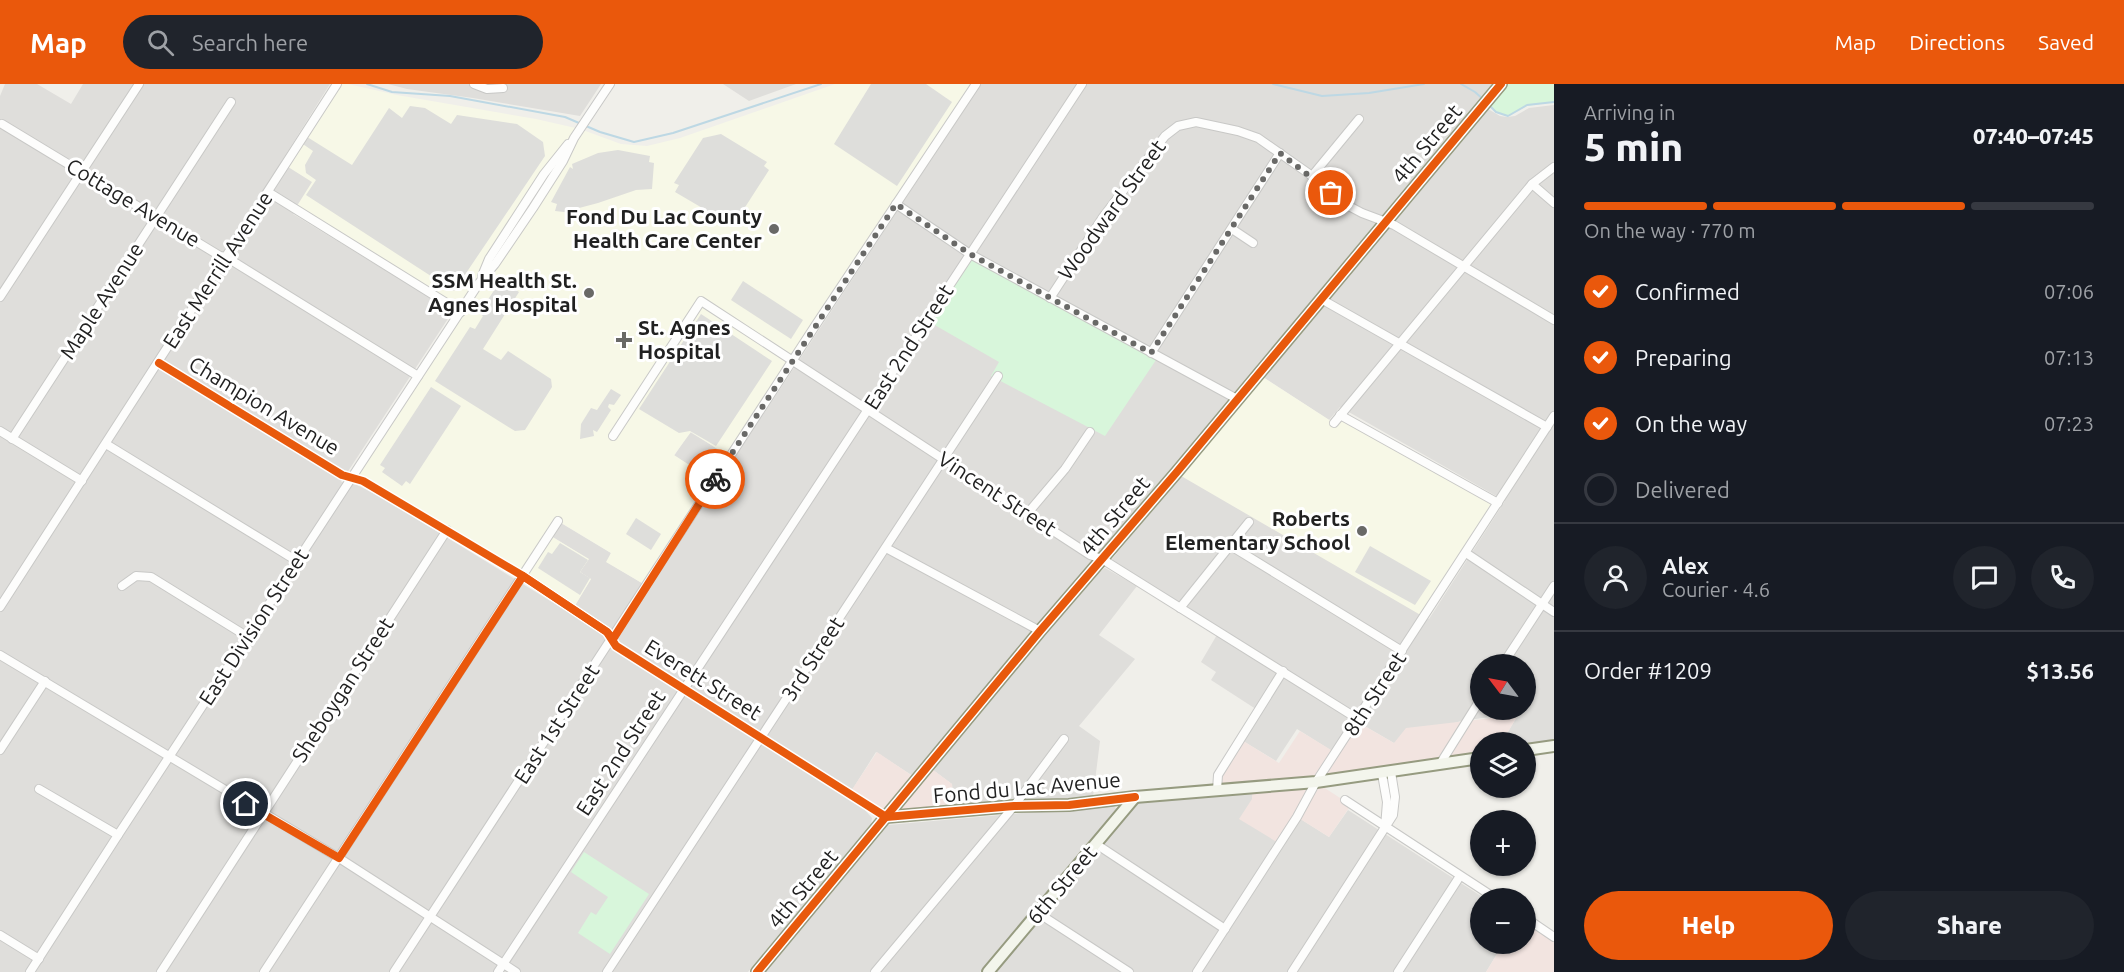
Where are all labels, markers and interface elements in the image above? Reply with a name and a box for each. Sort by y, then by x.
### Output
search box [123,15,543,69]
icon: search [144,26,177,59]
text: Map [30,27,87,58]
text: Search here [192,30,308,55]
text: Map [1835,30,1876,54]
text: Directions [1909,30,2005,54]
text: Saved [2038,30,2094,54]
street label: 4th Street [1386,99,1466,188]
text: Arriving in [1584,101,1675,124]
text: 07:40–07:45 [1973,123,2094,148]
text: 5 min [1584,125,1683,168]
street label: Woodward Street [1052,135,1170,284]
street label: Cottage Avenue [62,153,205,251]
pin [1305,167,1356,218]
icon: bag [1314,176,1347,209]
street label: East Merrill Avenue [157,187,277,352]
place label: Fond Du Lac County Health Care Center [566,204,762,252]
text: On the way · 770 m [1584,219,1756,242]
marker: Fond Du Lac County Health Care Center [767,222,781,236]
street label: Maple Avenue [55,238,148,363]
place label: SSM Health St. Agnes Hospital [428,268,577,316]
icon: check [1584,275,1617,308]
street label: East 2nd Street [859,279,958,413]
text: Confirmed [1635,279,1740,304]
text: 07:06 [2044,280,2094,303]
marker: SSM Health St. Agnes Hospital [582,286,596,300]
place label: St. Agnes Hospital [638,315,731,363]
marker: St. Agnes Hospital [615,331,633,349]
icon: check [1584,341,1617,374]
text: Preparing [1635,345,1732,370]
text: 07:13 [2044,346,2094,369]
street label: Champion Avenue [185,351,344,459]
icon: check [1584,407,1617,440]
text: On the way [1635,411,1747,436]
text: 07:23 [2044,412,2094,435]
street label: Vincent Street [934,446,1061,540]
courier [685,449,745,509]
icon: bike [699,463,732,496]
street label: 4th Street [1074,471,1154,560]
text: Delivered [1635,477,1730,502]
place label: Roberts Elementary School [1165,506,1350,554]
marker: Roberts Elementary School [1355,524,1369,538]
street label: East Division Street [194,544,313,709]
button: person [1584,546,1647,609]
button: chat [1953,546,2016,609]
button: phone [2031,546,2094,609]
text: Alex [1662,553,1709,578]
text: Courier · 4.6 [1662,578,1770,601]
street label: 3rd Street [776,612,848,705]
street label: Sheboygan Street [286,613,398,766]
street label: Everett Street [641,634,766,725]
street label: 8th Street [1338,647,1410,740]
north arrow [1470,654,1536,720]
map controls [1470,654,1536,954]
text: Order #1209 [1584,658,1712,683]
text: $13.56 [2027,658,2094,683]
street label: East 1st Street [509,659,604,788]
street label: East 2nd Street [571,685,670,819]
button: layers [1470,732,1536,798]
street label: Fond du Lac Avenue [932,767,1122,807]
pin [220,778,271,829]
icon: home [229,787,262,820]
button: + [1470,810,1536,876]
street label: 6th Street [1021,840,1101,929]
street label: 4th Street [762,844,842,933]
button: − [1470,888,1536,954]
button: Help [1584,891,1833,960]
button: Share [1845,891,2094,960]

